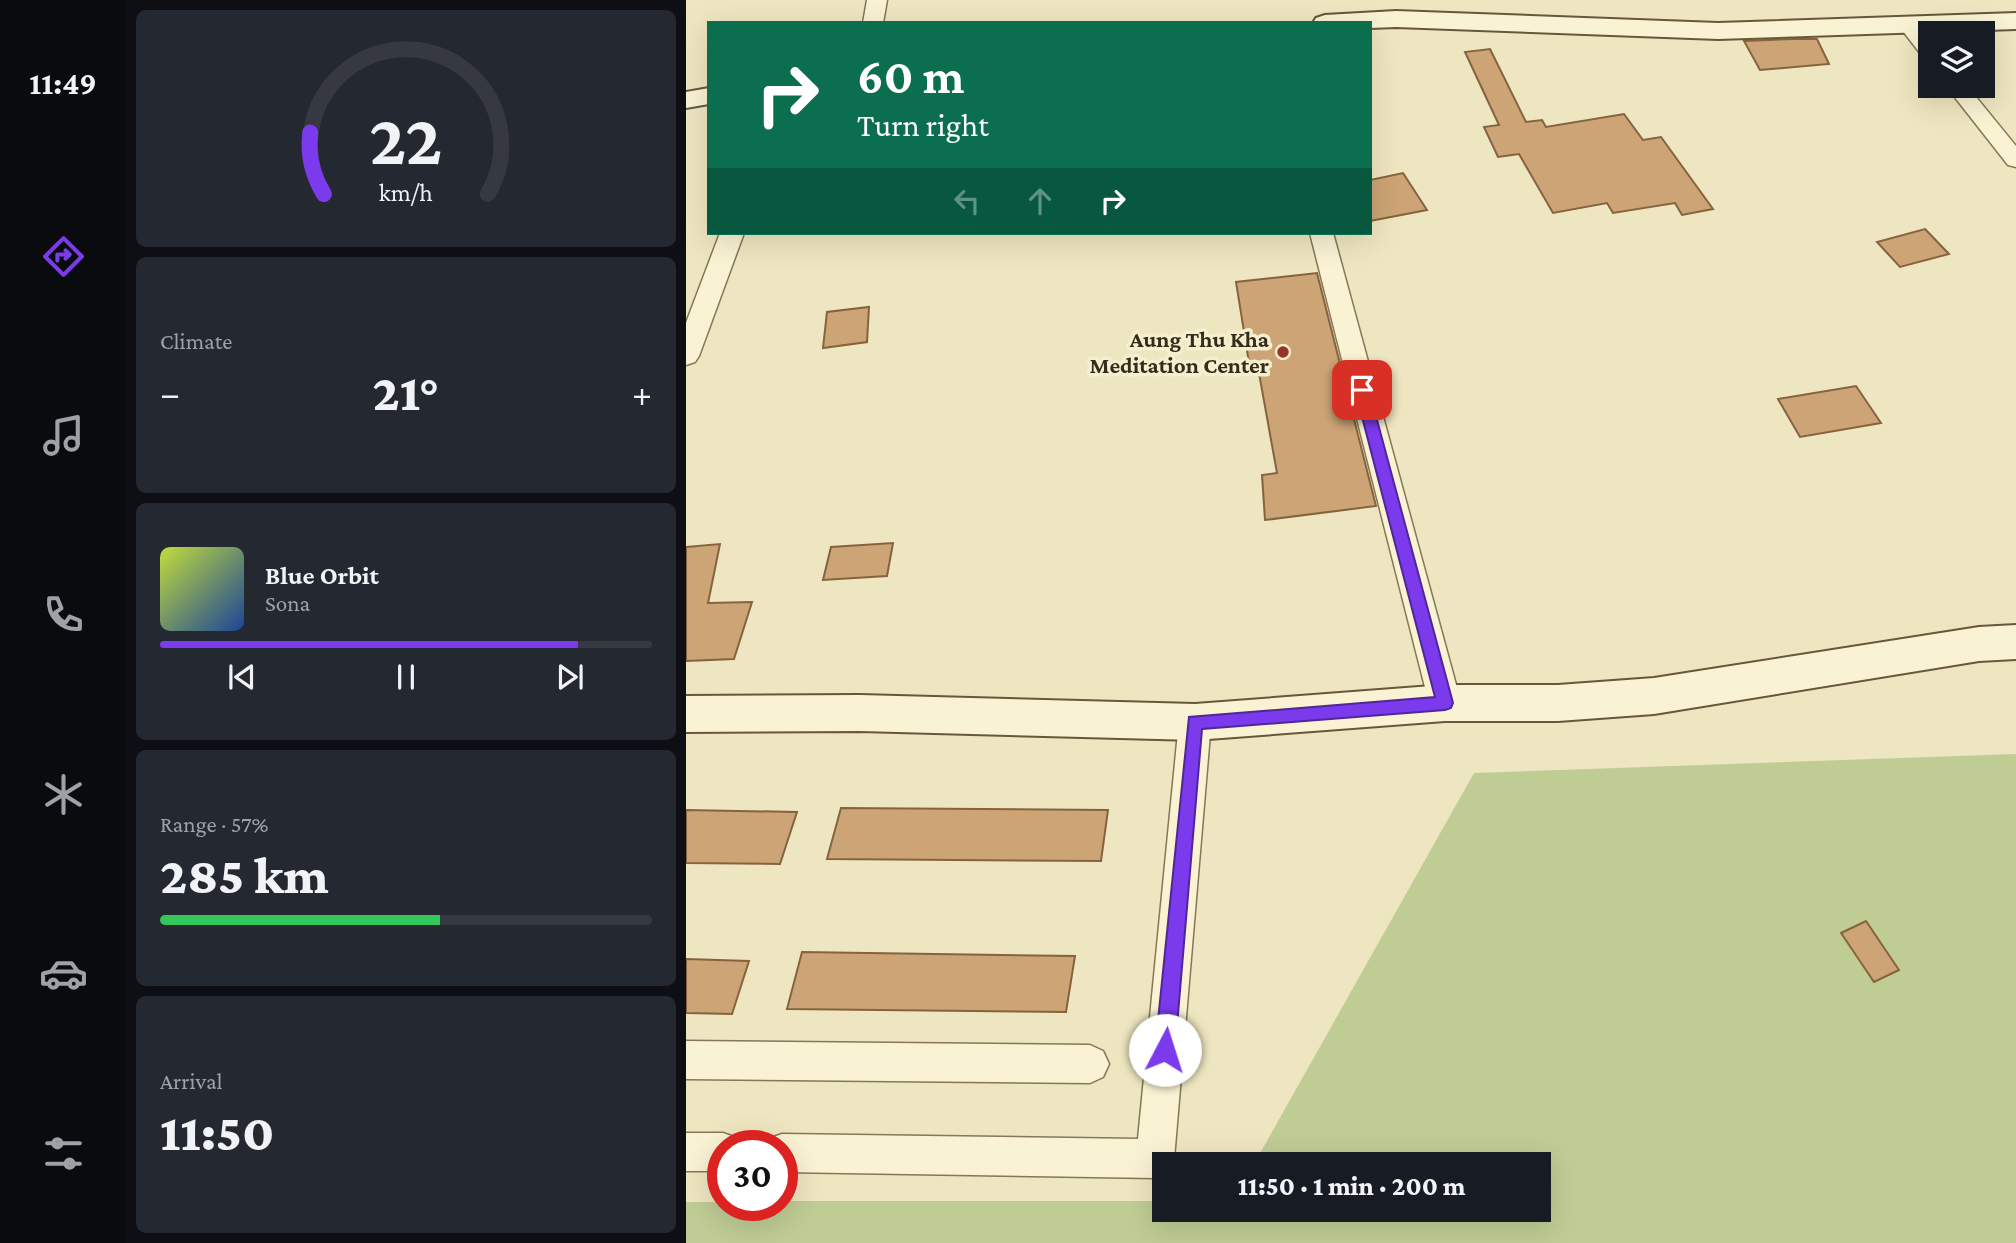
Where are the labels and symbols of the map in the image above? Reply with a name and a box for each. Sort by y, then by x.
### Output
place label: Aung Thu Kha Meditation Center [1089,326,1270,378]
marker: Aung Thu Kha Meditation Center [1275,344,1291,360]
pin [1332,360,1392,420]
position arrow [1128,1013,1202,1087]
speed limit sign: 30 [707,1130,798,1221]

